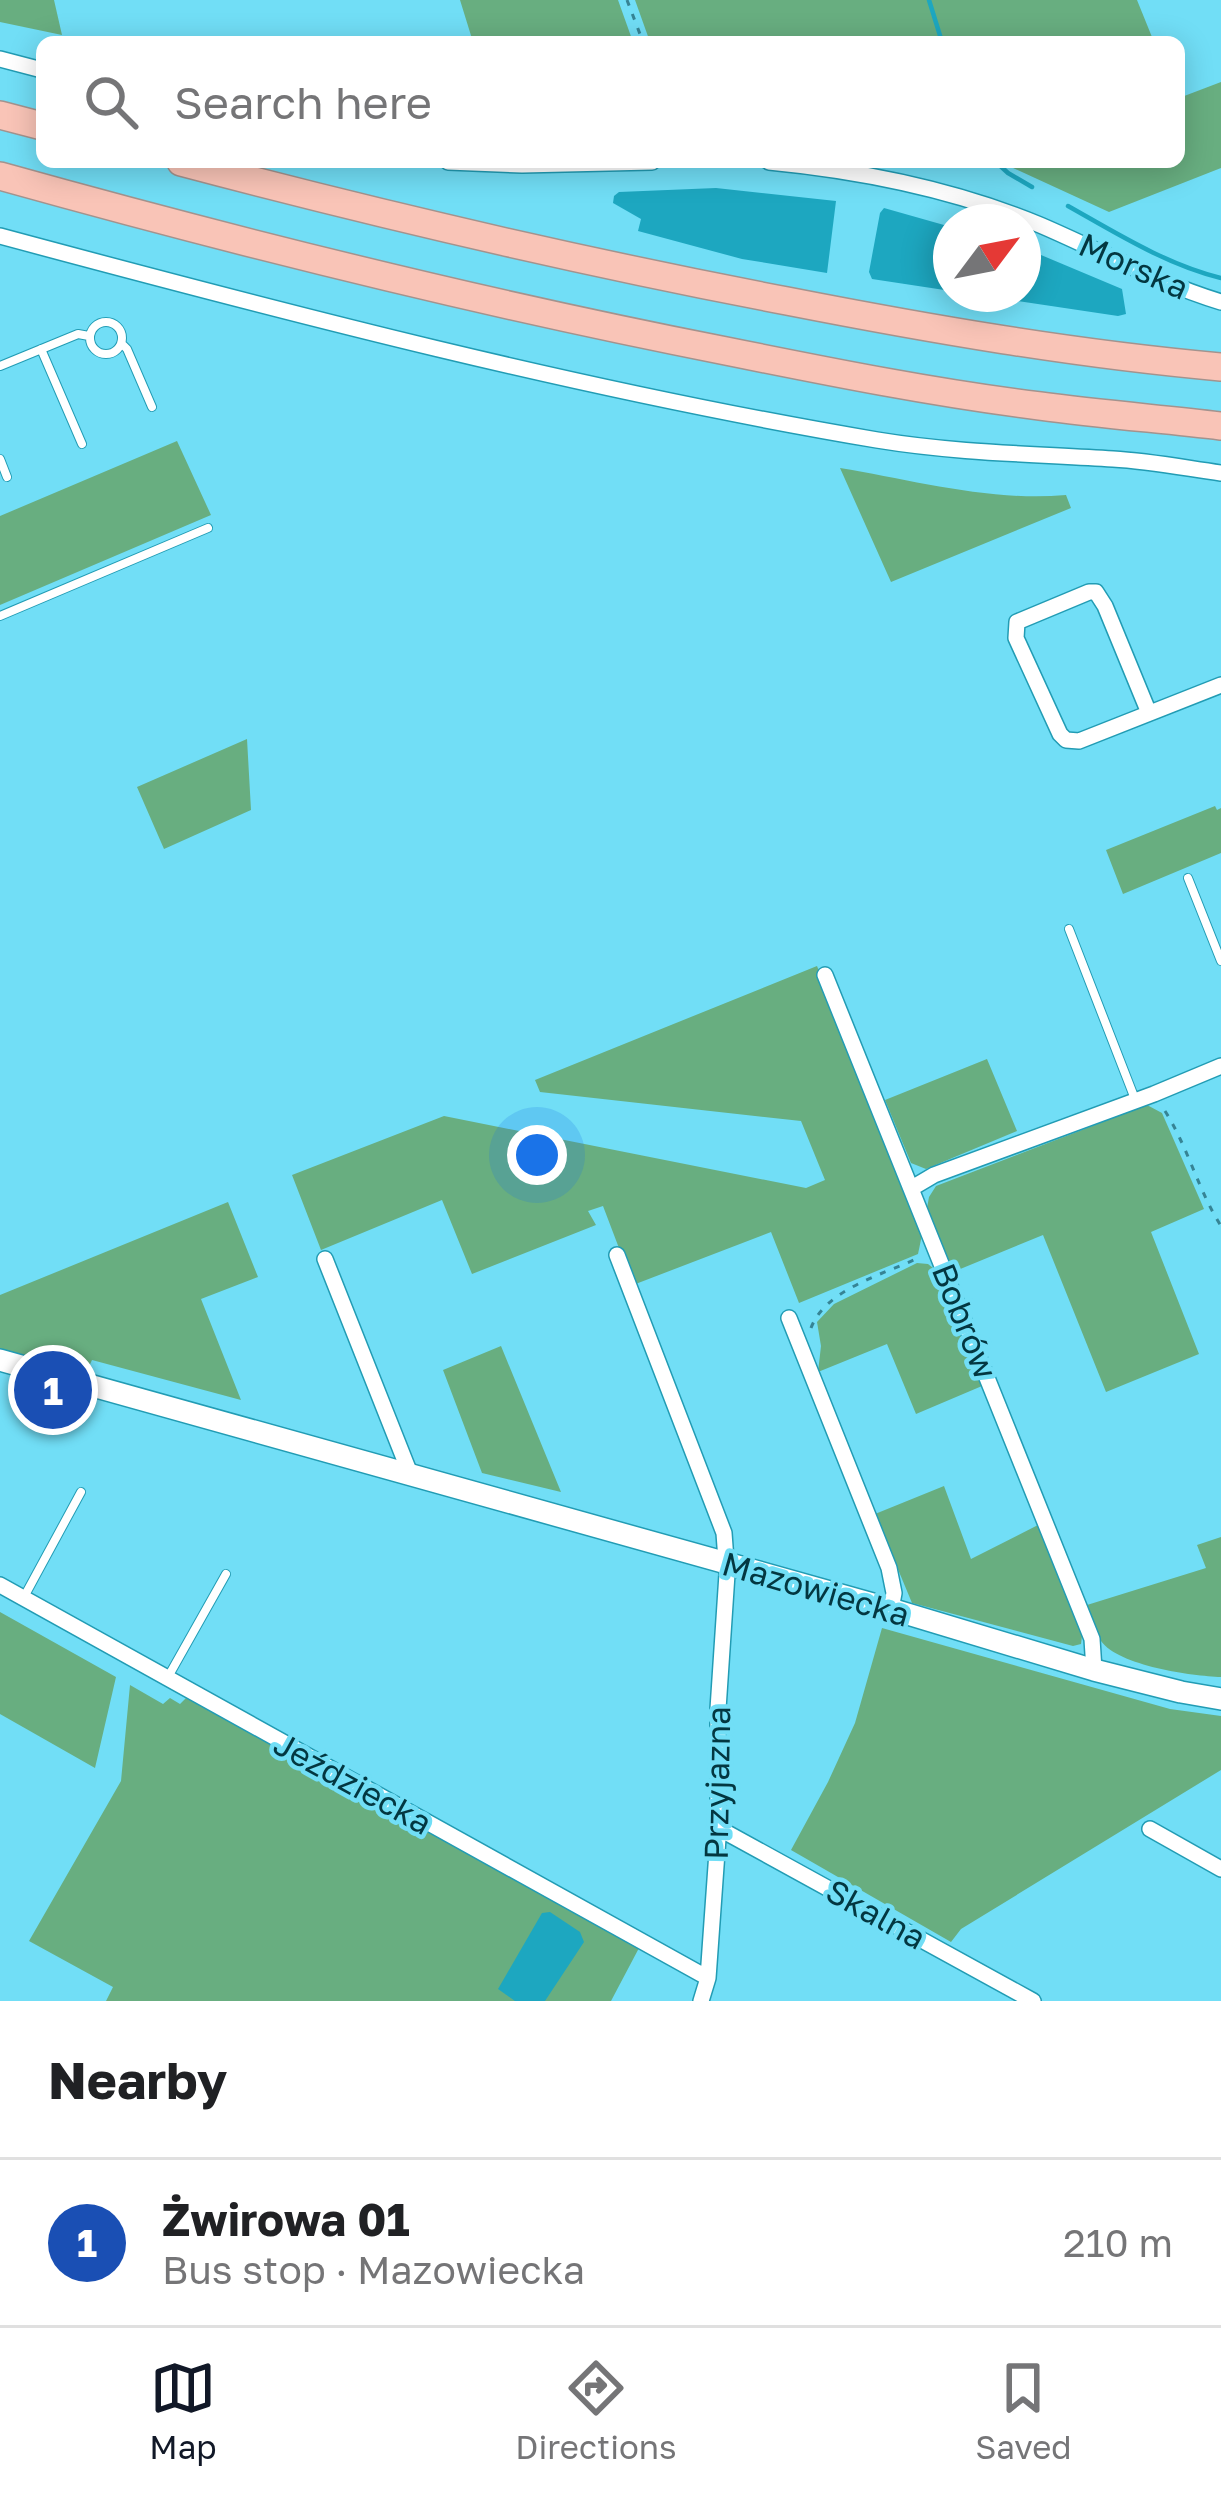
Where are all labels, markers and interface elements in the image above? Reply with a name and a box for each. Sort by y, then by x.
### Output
search box [36,36,1185,168]
icon: search [78,69,144,135]
text: Search here [174,75,432,129]
north arrow [933,204,1041,312]
street label: Morska [1074,224,1195,307]
your location [507,1125,567,1185]
street label: Bobrów [925,1257,1006,1384]
pin: 1 [14,1345,92,1435]
street label: Mazowiecka [718,1543,914,1634]
street label: Przyjazna [696,1706,737,1860]
street label: Jeździecka [268,1723,439,1842]
street label: Skalna [820,1870,933,1957]
text: Nearby [48,2049,227,2110]
text: Żwirowa 01 [162,2192,410,2246]
text: 1 [77,2219,97,2266]
text: 210 m [1063,2219,1173,2266]
text: Bus stop · Mazowiecka [162,2246,585,2293]
tab: Map [149,2355,217,2466]
tab: Directions [515,2355,677,2466]
tab: Saved [975,2355,1072,2466]

